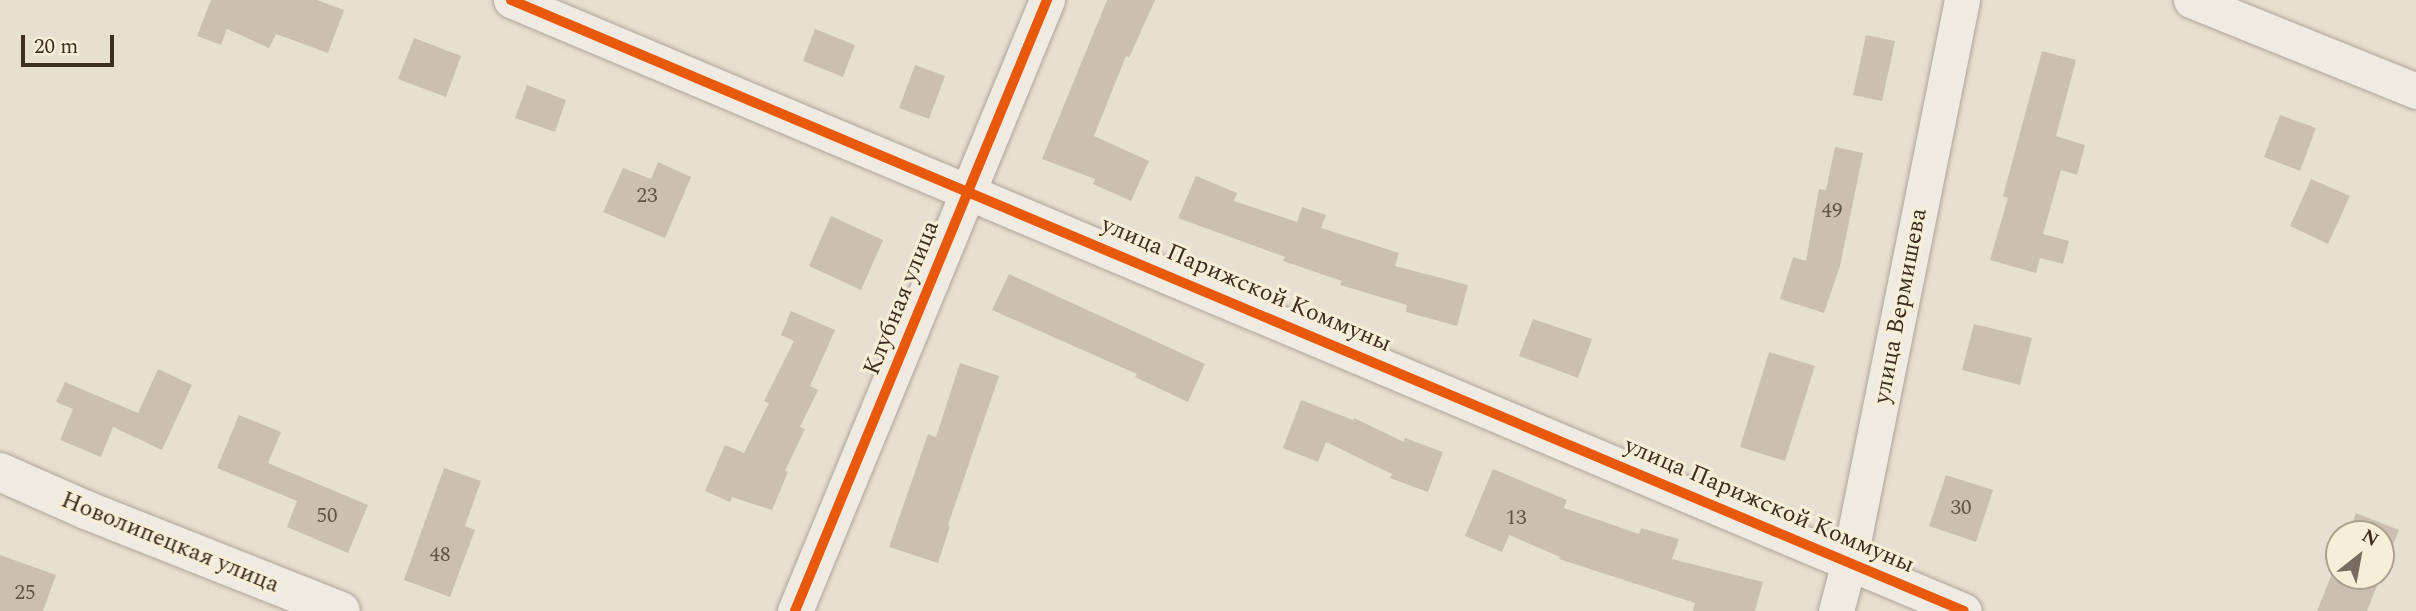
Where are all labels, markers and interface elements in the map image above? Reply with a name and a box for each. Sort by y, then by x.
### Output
scale bar [24,21,117,65]
text: 20 m [34,31,78,63]
house number: 23 [637,183,657,209]
house number: 49 [1822,198,1842,224]
street label: улица Вермишева [1868,206,1934,406]
street label: улица Парижской Коммуны [1097,211,1395,359]
street label: Клубная улица [858,217,946,379]
street label: улица Парижской Коммуны [1620,432,1918,580]
street label: Новолипецкая улица [57,486,283,600]
house number: 30 [1951,495,1971,521]
house number: 50 [317,503,337,529]
house number: 13 [1506,505,1526,531]
north arrow [2325,520,2395,590]
text: N [2356,522,2384,555]
house number: 48 [430,542,450,568]
house number: 25 [15,580,35,606]

